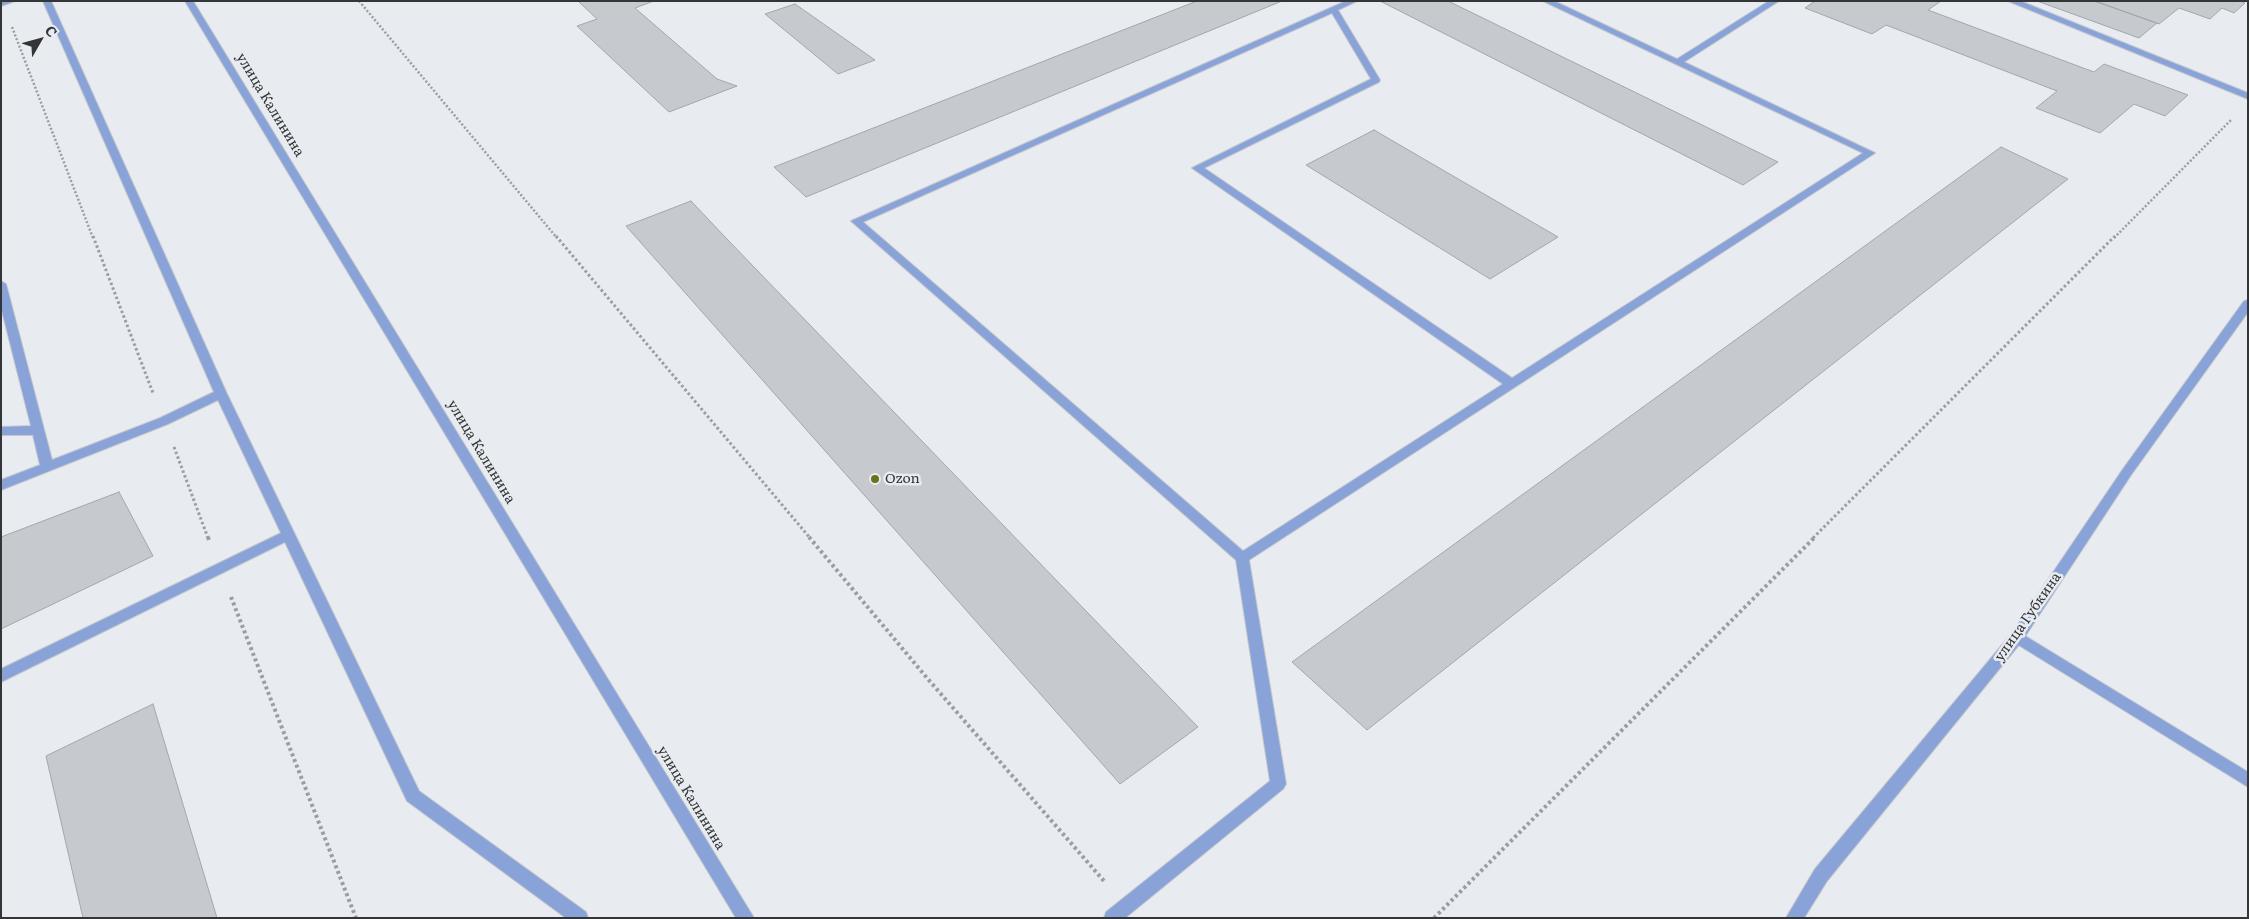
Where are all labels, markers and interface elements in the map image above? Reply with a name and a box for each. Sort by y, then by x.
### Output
north arrow [15,15,65,65]
text: С [41,21,63,41]
street label: улица Калинина [232,50,308,160]
street label: улица Калинина [443,397,519,507]
place label: Ozon [885,471,920,487]
marker: Ozon [869,473,881,485]
street label: улица Губкина [1991,569,2065,665]
street label: улица Калинина [653,743,729,853]

